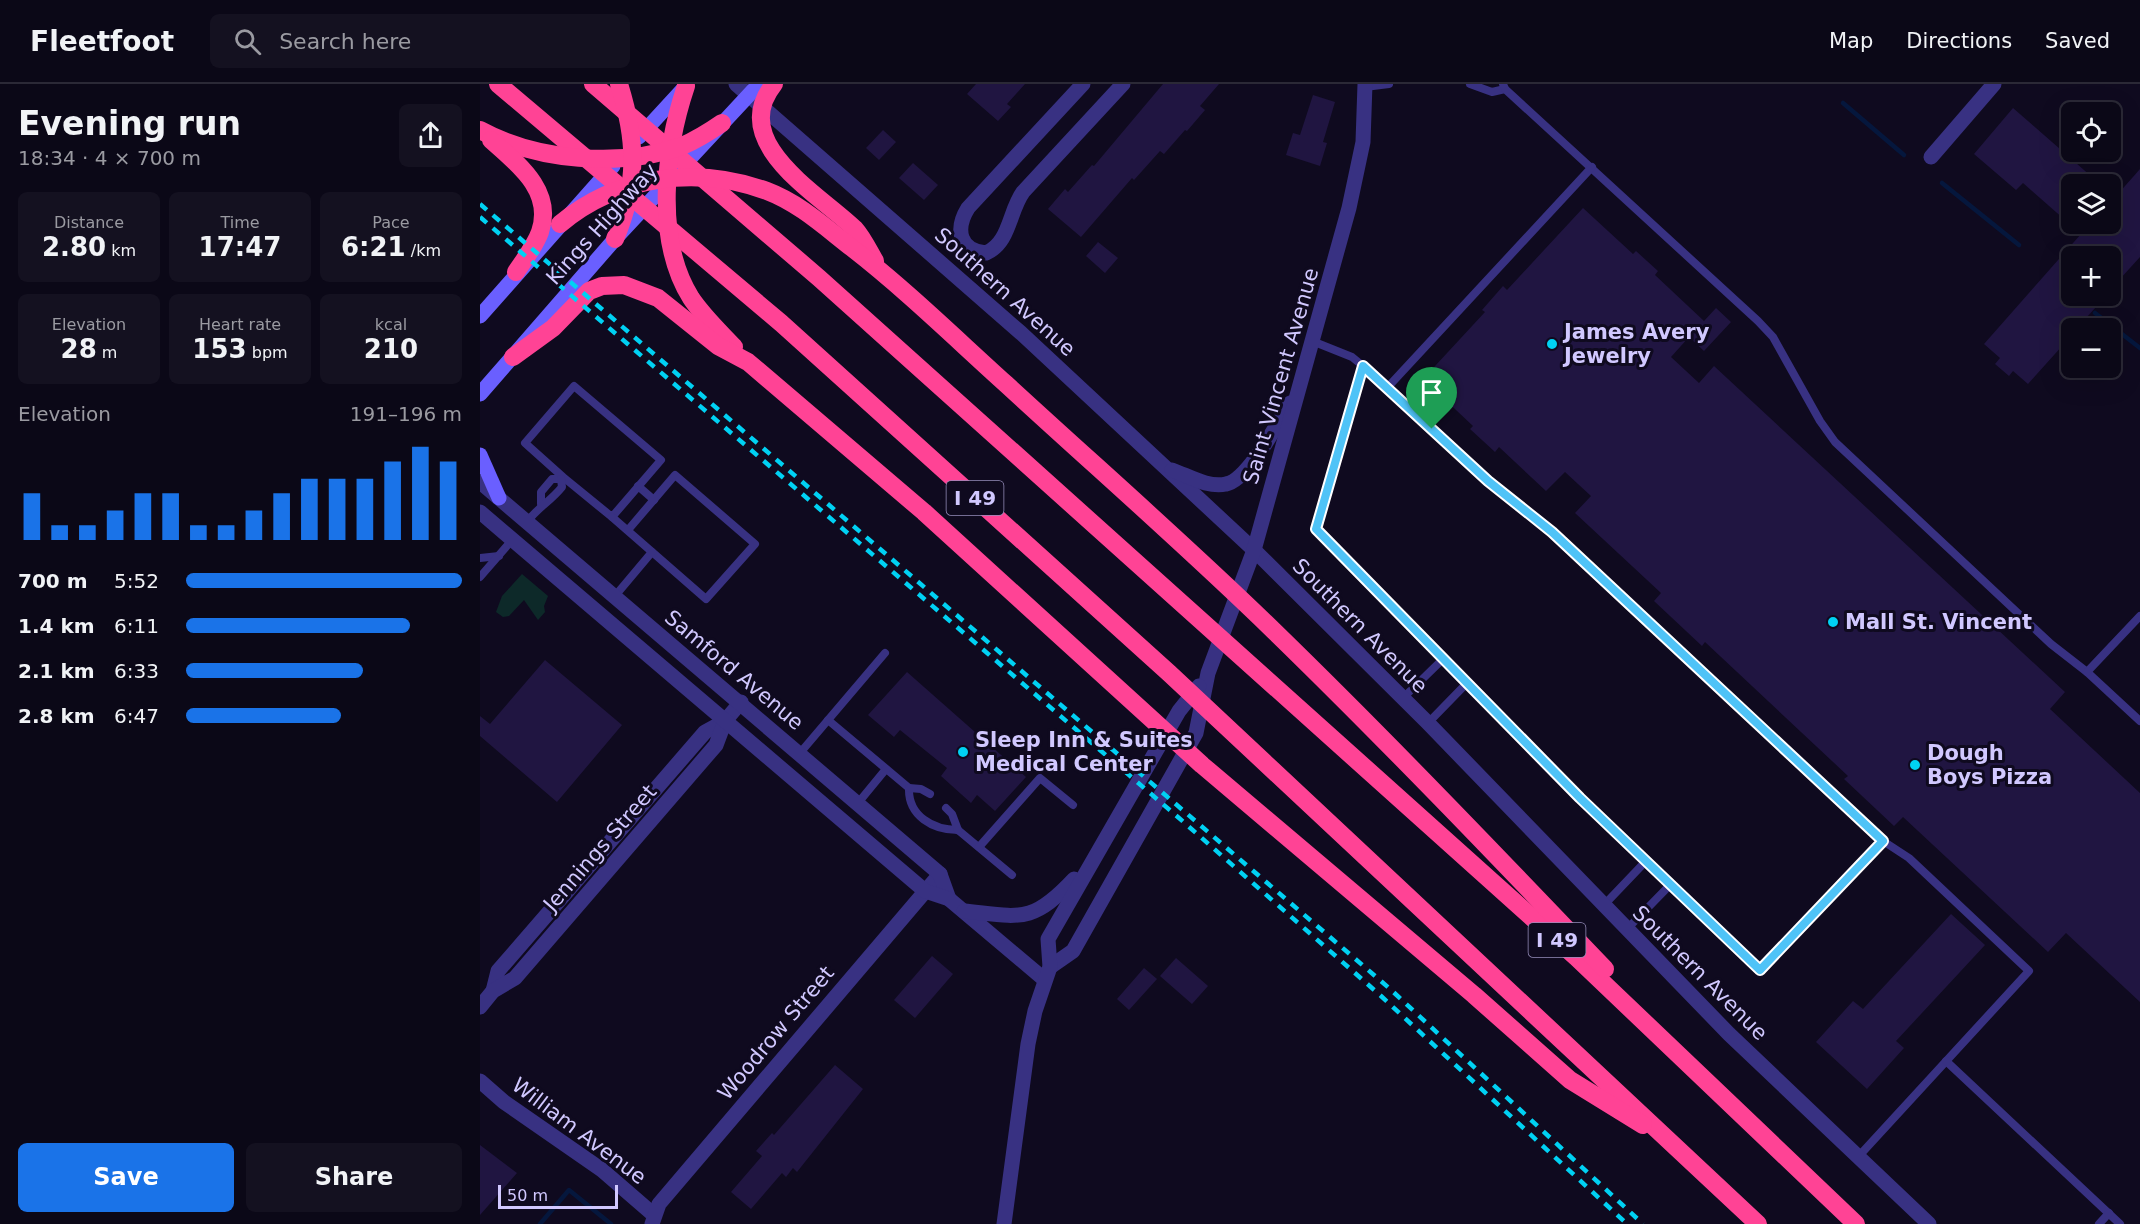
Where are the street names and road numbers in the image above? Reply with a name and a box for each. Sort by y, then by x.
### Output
street label: Kings Highway [541,159,663,289]
street label: Southern Avenue [930,223,1080,361]
street label: Saint Vincent Avenue [1239,265,1323,487]
road number: I 49 [946,481,1004,515]
street label: Southern Avenue [1288,554,1432,698]
street label: Samford Avenue [660,605,808,735]
street label: Jennings Street [537,780,661,918]
street label: Southern Avenue [1628,901,1772,1045]
road number: I 49 [1528,923,1586,957]
street label: Woodrow Street [713,961,839,1105]
street label: William Avenue [507,1073,651,1189]

